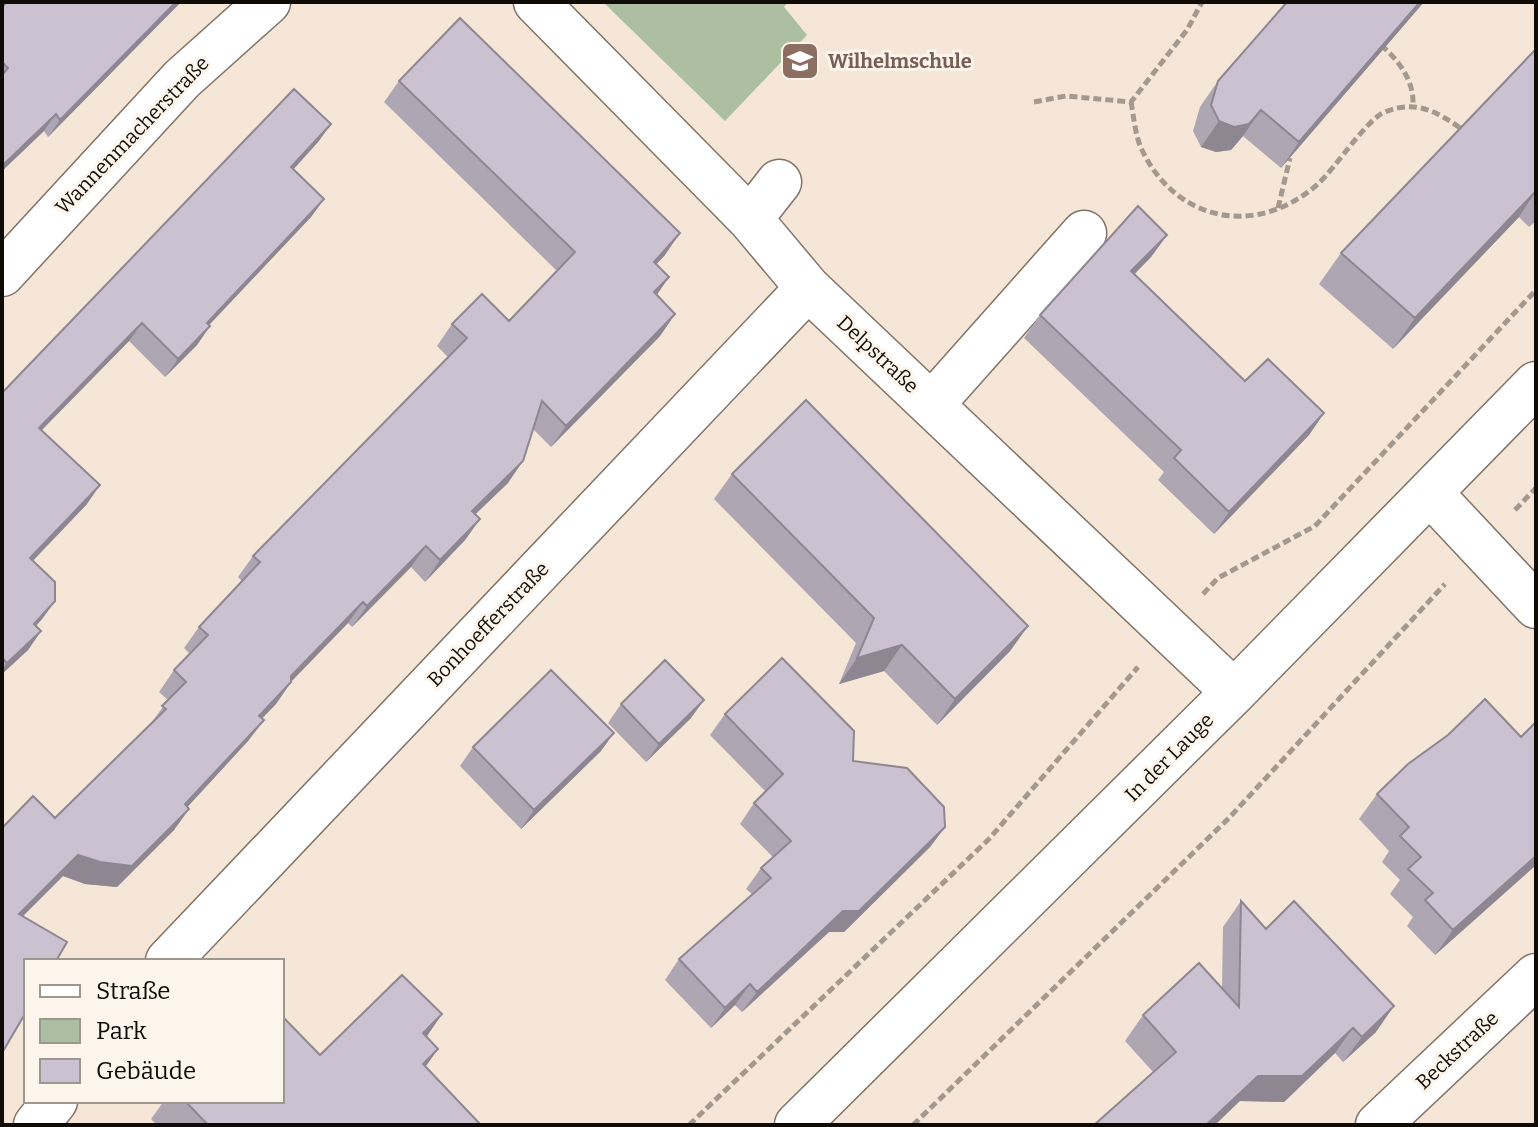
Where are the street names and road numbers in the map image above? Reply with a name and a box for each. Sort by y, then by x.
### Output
street label: Wannenmacherstraße [50,51,214,219]
street label: Delpstraße [832,310,924,398]
street label: Bonhoefferstraße [422,557,554,691]
street label: In der Lauge [1120,708,1218,806]
street label: Beckstraße [1411,1006,1503,1094]

